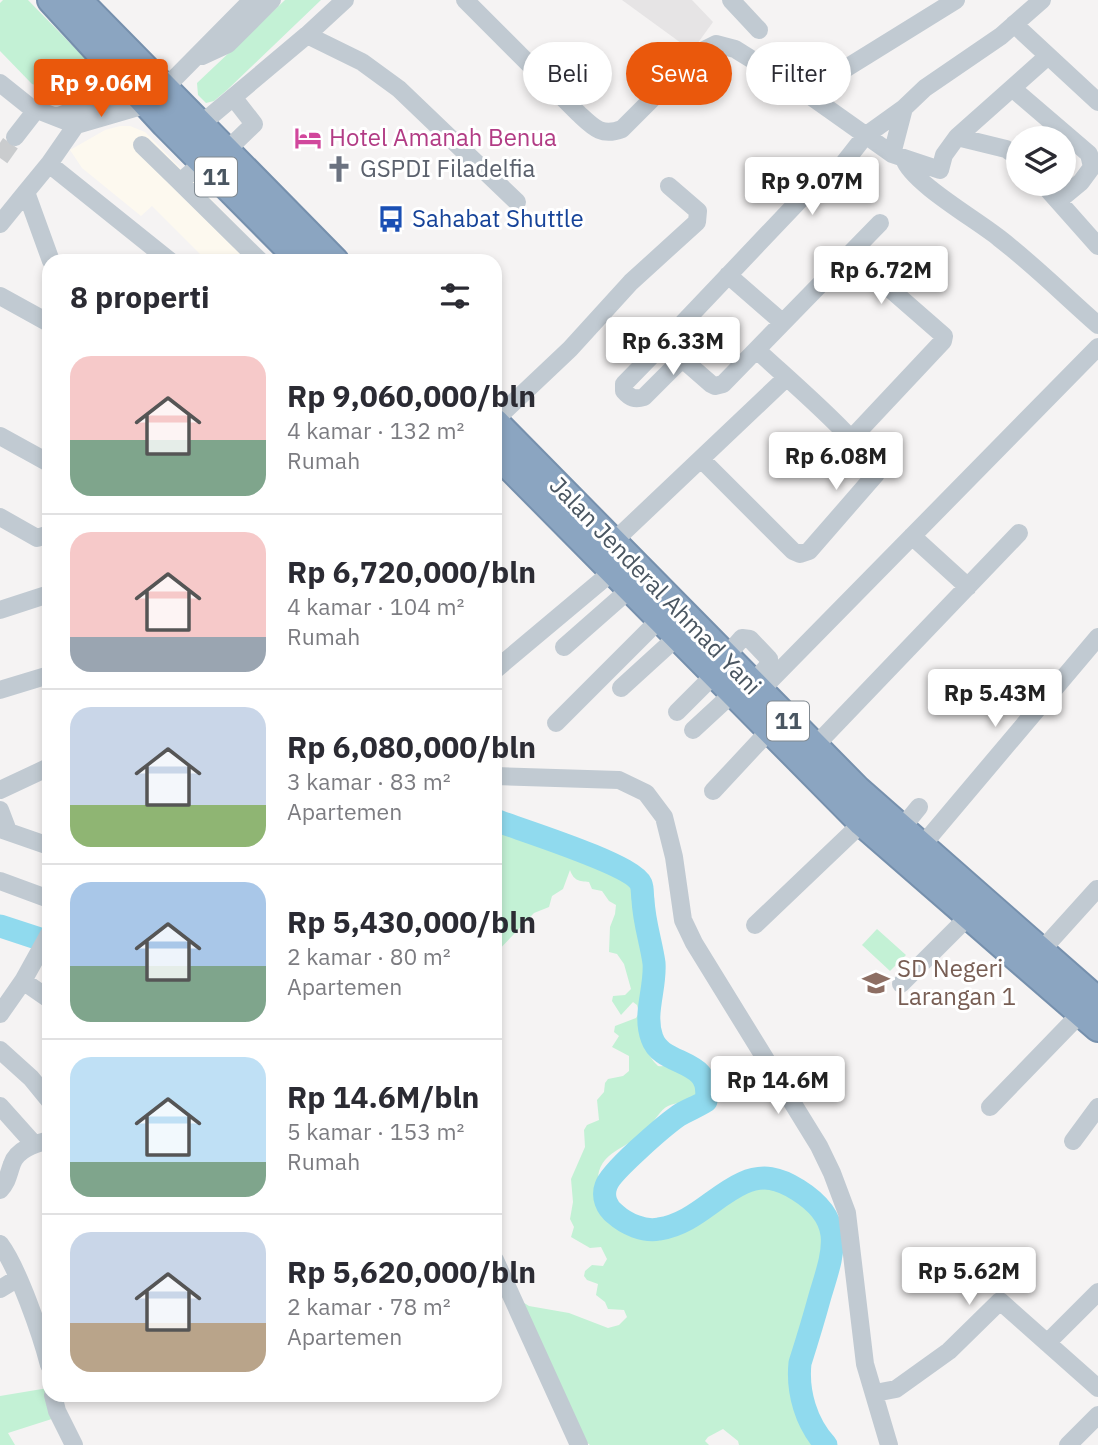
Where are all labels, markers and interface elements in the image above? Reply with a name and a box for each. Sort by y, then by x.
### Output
chip: Beli [523,42,612,105]
chip: Sewa [626,42,732,105]
chip: Filter [746,42,851,105]
pin: Rp 9.06M [29,60,173,119]
text: Rp 9.06M [50,67,152,97]
place label: Hotel Amanah Benua [329,121,557,153]
hotel icon: Hotel Amanah Benua [293,123,323,153]
map controls [1006,126,1076,196]
button: layers [1006,126,1076,196]
place label: GSPDI Filadelfia [360,152,536,184]
church icon: GSPDI Filadelfia [324,154,354,184]
road number: 11 [195,158,237,196]
pin: Rp 9.07M [740,158,884,217]
text: Rp 9.07M [761,165,863,195]
place label: Sahabat Shuttle [412,202,584,234]
bus stop icon: Sahabat Shuttle [376,204,406,234]
pin: Rp 6.72M [809,246,953,306]
text: Rp 6.72M [830,254,932,284]
text: 8 properti [70,277,210,316]
icon: filters [436,277,474,315]
pin: Rp 6.33M [601,318,745,377]
text: Rp 6.33M [622,325,724,355]
text: Rp 9,060,000/bln [287,376,536,415]
icon: home [126,384,210,468]
text: 4 kamar · 132 m² [287,415,465,445]
pin: Rp 6.08M [764,433,908,492]
text: Rp 6.08M [785,440,887,470]
text: Rumah [287,445,360,475]
street label: Jalan Jenderal Ahmad Yani [543,469,768,701]
text: Rp 6,720,000/bln [287,552,536,591]
icon: home [126,560,210,644]
text: 4 kamar · 104 m² [287,591,465,621]
text: Rumah [287,621,360,651]
pin: Rp 5.43M [923,670,1067,729]
text: Rp 5.43M [944,677,1046,707]
road number: 11 [767,702,809,740]
text: Rp 6,080,000/bln [287,727,536,766]
icon: home [126,735,210,819]
text: 3 kamar · 83 m² [287,766,451,796]
text: Apartemen [287,796,402,826]
text: Rp 5,430,000/bln [287,902,536,941]
icon: home [126,910,210,994]
text: 2 kamar · 80 m² [287,941,451,971]
place label: SD Negeri Larangan 1 [897,952,1016,1012]
school or university icon: SD Negeri Larangan 1 [861,968,891,998]
text: Apartemen [287,971,402,1001]
pin: Rp 14.6M [706,1056,850,1116]
text: Rp 14.6M [727,1064,829,1094]
text: Rp 14.6M/bln [287,1077,479,1116]
icon: home [126,1085,210,1169]
text: 5 kamar · 153 m² [287,1116,465,1146]
text: Rumah [287,1146,360,1176]
pin: Rp 5.62M [897,1248,1041,1307]
text: Rp 5,620,000/bln [287,1252,536,1291]
text: Rp 5.62M [918,1255,1020,1285]
icon: home [126,1260,210,1344]
text: 2 kamar · 78 m² [287,1291,451,1321]
text: Apartemen [287,1321,402,1351]

